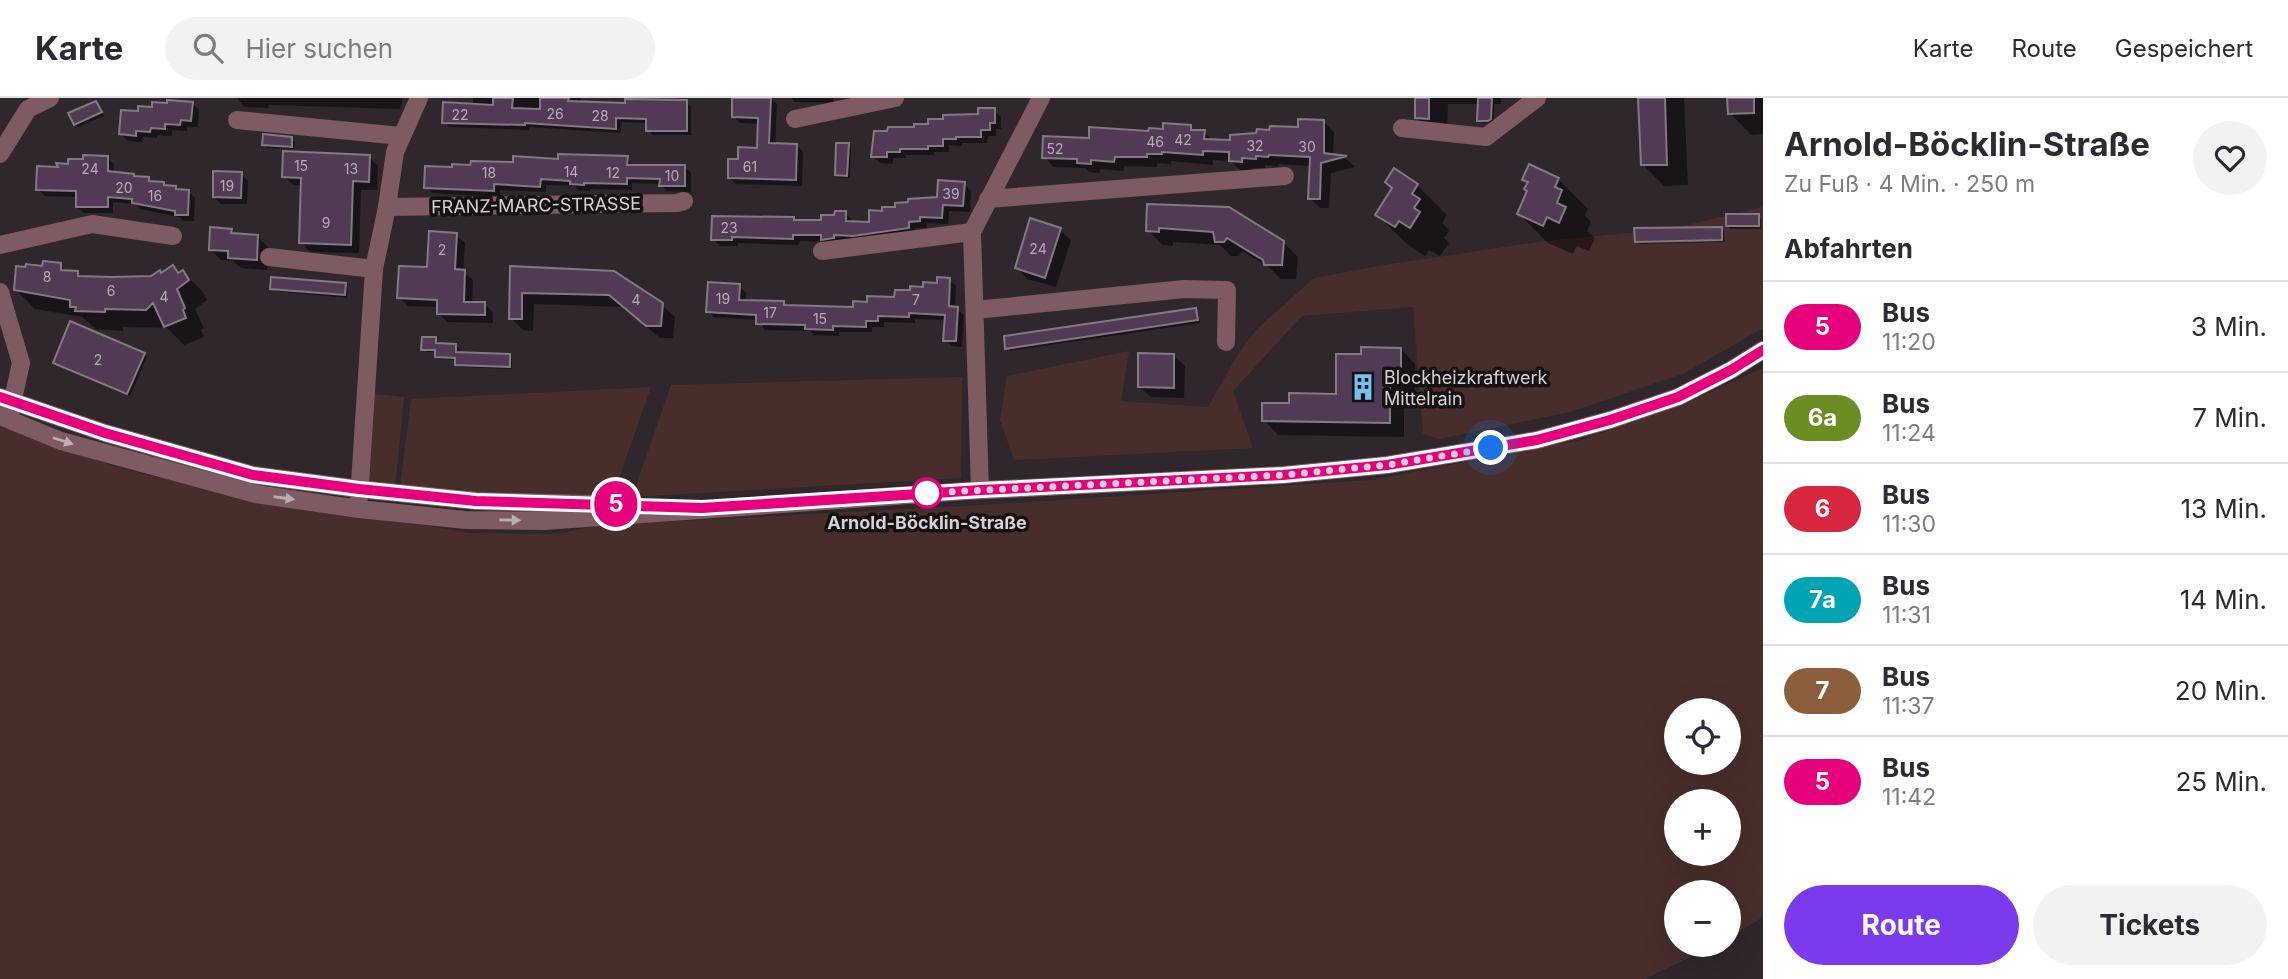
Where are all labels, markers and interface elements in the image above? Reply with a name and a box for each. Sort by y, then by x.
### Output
search box [165,17,655,80]
text: Karte [35,28,123,68]
icon: search [189,29,227,67]
text: Hier suchen [245,33,393,64]
text: Karte [1913,34,1973,63]
text: Route [2011,34,2077,63]
text: Gespeichert [2115,34,2253,63]
house number: 26 [546,105,564,122]
house number: 22 [451,106,469,123]
house number: 28 [591,107,609,124]
button: heart [2193,121,2267,195]
text: Arnold-Böcklin-Straße [1784,124,2150,164]
house number: 42 [1174,131,1192,148]
house number: 46 [1146,133,1164,150]
house number: 32 [1246,137,1264,154]
house number: 30 [1298,138,1316,155]
house number: 52 [1046,140,1064,157]
house number: 15 [294,157,308,174]
house number: 61 [743,158,757,175]
house number: 24 [81,160,99,177]
house number: 13 [344,160,358,177]
house number: 14 [564,163,578,180]
house number: 18 [482,164,496,181]
house number: 12 [606,164,620,181]
house number: 10 [665,167,679,184]
text: Zu Fuß · 4 Min. · 250 m [1784,170,2035,198]
house number: 19 [220,177,234,194]
house number: 20 [115,179,133,196]
house number: 39 [942,185,960,202]
house number: 16 [148,187,162,204]
street label: FRANZ-MARC-STRASSE [431,193,641,217]
house number: 9 [322,214,330,231]
house number: 23 [720,219,738,236]
text: Abfahrten [1784,233,1913,264]
house number: 24 [1029,240,1047,257]
house number: 2 [438,241,446,258]
house number: 8 [43,268,51,285]
house number: 6 [107,282,115,299]
house number: 4 [159,288,169,305]
house number: 19 [716,290,730,307]
house number: 4 [631,291,641,308]
house number: 7 [912,291,920,308]
text: Bus [1882,297,1930,328]
house number: 17 [763,304,777,321]
house number: 15 [813,310,827,327]
text: 3 Min. [2191,311,2267,342]
text: 5 [1815,312,1830,341]
text: 11:20 [1882,328,1936,356]
house number: 2 [94,351,102,368]
place label: Blockheizkraftwerk Mittelrain [1384,367,1547,409]
building icon: Blockheizkraftwerk Mittelrain [1348,372,1378,402]
text: Bus [1882,388,1930,419]
text: 7 Min. [2192,402,2267,433]
text: 6a [1808,403,1837,432]
text: 11:24 [1882,419,1936,447]
your location [1473,430,1508,465]
one-way arrow [53,436,74,447]
marker: Arnold-Böcklin-Straße [912,478,942,508]
text: Bus [1882,479,1930,510]
line badge: 5 [593,481,639,527]
text: 5 [608,489,624,518]
one-way arrow [273,493,295,504]
text: 13 Min. [2180,493,2267,524]
text: 6 [1815,494,1830,523]
text: 11:30 [1882,510,1936,538]
place label: Arnold-Böcklin-Straße [827,512,1027,533]
one-way arrow [499,514,521,526]
text: Bus [1882,570,1930,601]
text: 14 Min. [2180,584,2267,615]
text: 7a [1809,585,1836,614]
text: 11:31 [1882,601,1931,629]
text: Bus [1882,661,1930,692]
text: 20 Min. [2175,675,2267,706]
text: 7 [1816,676,1829,705]
text: 11:37 [1882,692,1935,720]
map controls [1664,698,1741,957]
button: locate [1664,698,1741,775]
text: Bus [1882,752,1930,783]
text: 25 Min. [2175,766,2267,797]
text: 5 [1815,767,1830,796]
text: 11:42 [1882,783,1936,811]
button: + [1664,789,1741,866]
button: − [1664,880,1741,957]
button: Route [1784,885,2019,965]
button: Tickets [2033,885,2267,965]

